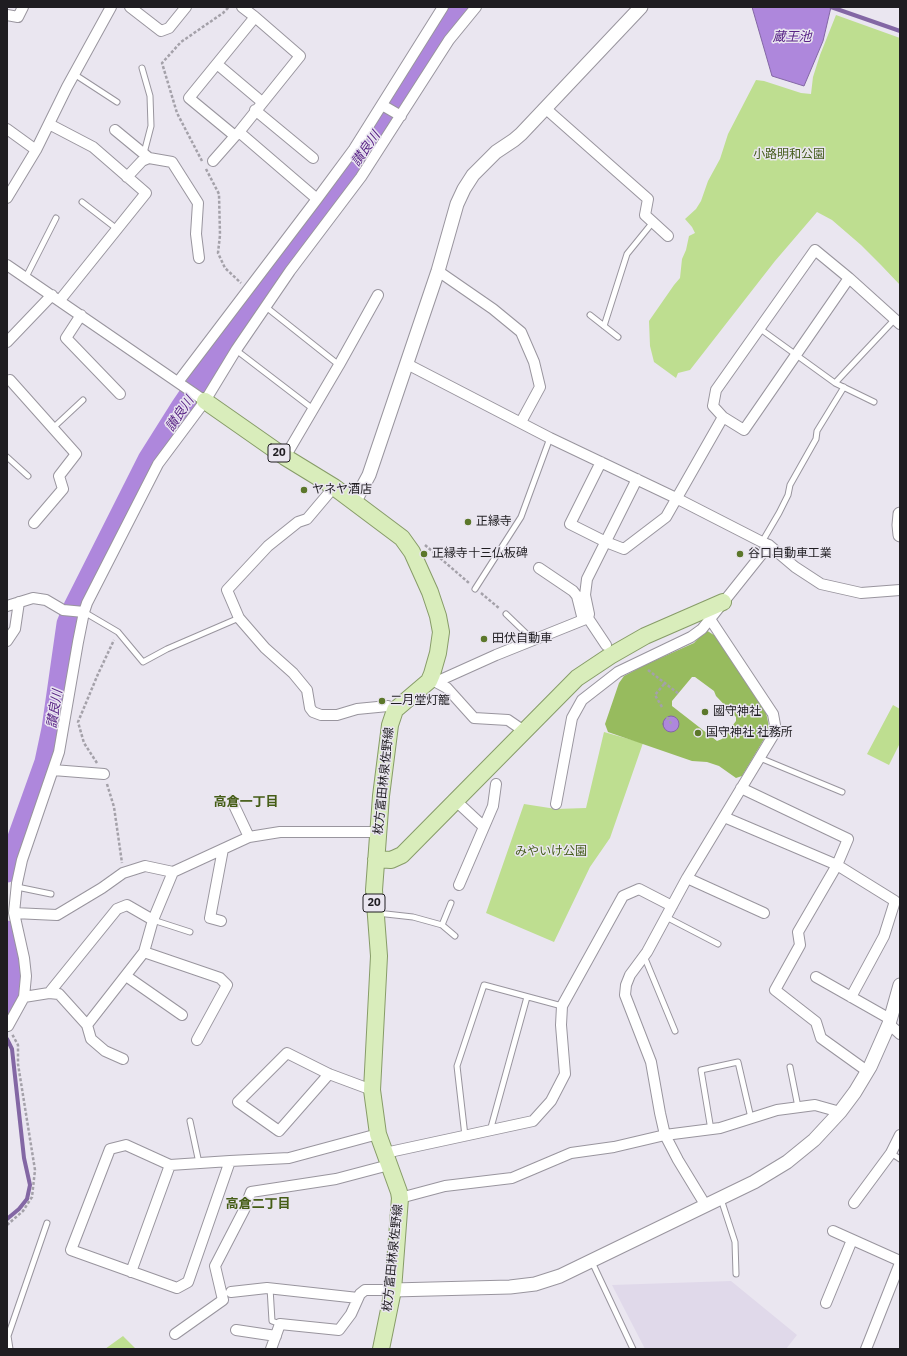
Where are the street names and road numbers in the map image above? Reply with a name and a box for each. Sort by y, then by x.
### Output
road number: 20 [268,444,290,462]
street label: 枚方富田林泉佐野線 [371,727,397,835]
road number: 20 [363,894,385,912]
street label: 枚方富田林泉佐野線 [380,1204,406,1312]

